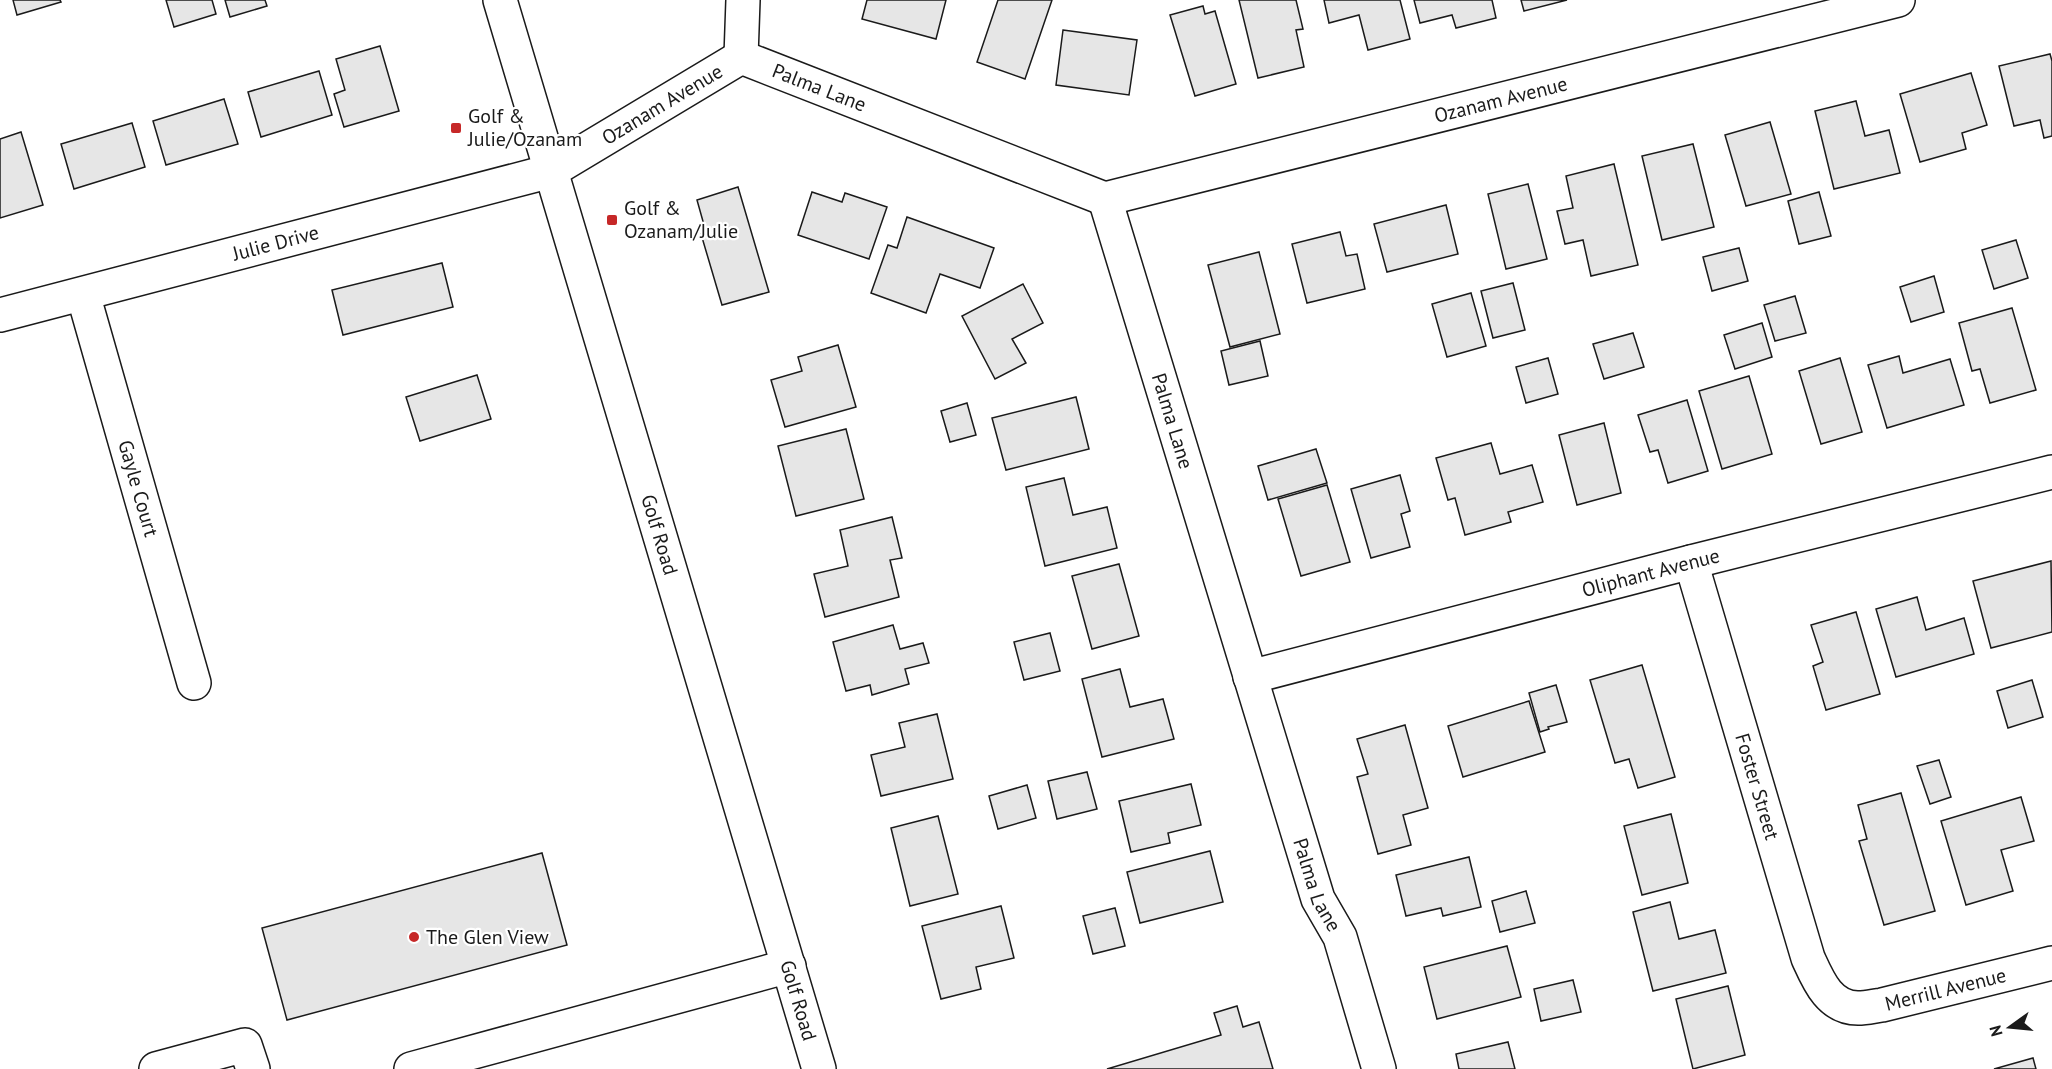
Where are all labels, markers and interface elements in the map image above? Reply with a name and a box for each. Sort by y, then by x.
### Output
street label: Palma Lane [769,57,870,118]
street label: Ozanam Avenue [597,58,727,151]
street label: Ozanam Avenue [1431,70,1570,129]
place label: Golf & Julie/Ozanam [467,103,582,152]
marker: Golf & Julie/Ozanam [449,121,463,135]
place label: Golf & Ozanam/Julie [624,195,738,244]
marker: Golf & Ozanam/Julie [605,213,619,227]
street label: Julie Drive [229,219,322,267]
street label: Palma Lane [1146,370,1199,472]
street label: Gayle Court [112,437,165,540]
street label: Golf Road [635,491,684,578]
street label: Oliphant Avenue [1579,542,1722,603]
street label: Foster Street [1729,730,1785,843]
street label: Palma Lane [1287,835,1347,936]
place label: The Glen View [426,924,549,950]
marker: The Glen View [407,930,421,944]
street label: Golf Road [774,957,823,1044]
street label: Merrill Avenue [1882,962,2009,1017]
north arrow [1980,997,2040,1057]
text: N [1984,1023,2007,1039]

